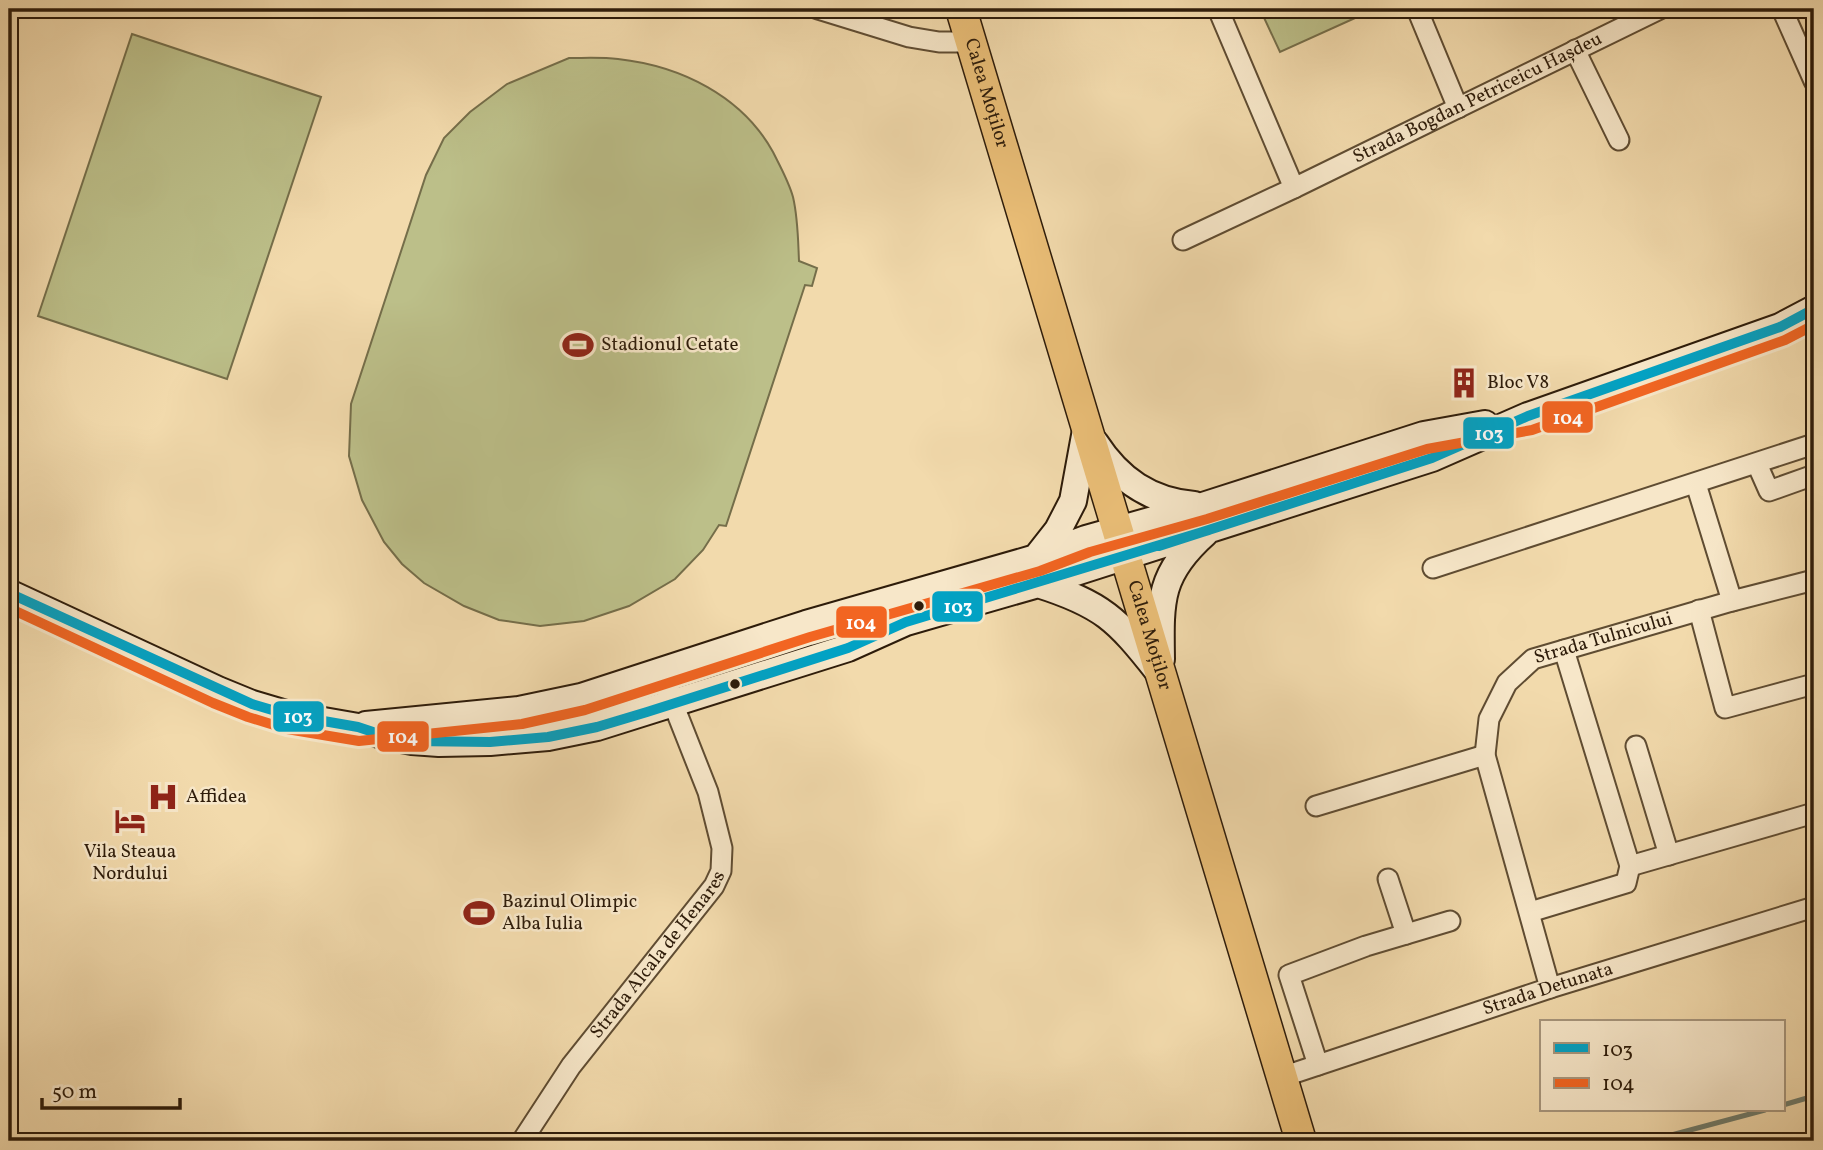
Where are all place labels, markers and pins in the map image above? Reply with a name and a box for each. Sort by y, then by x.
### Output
sports icon: Stadionul Cetate [561,328,595,362]
place label: Stadionul Cetate [601,332,738,358]
building icon: Bloc V8 [1447,366,1481,400]
place label: Bloc V8 [1487,370,1549,396]
unlabelled marker [912,599,926,613]
unlabelled marker [728,677,742,691]
hospital icon: Affidea [146,780,180,814]
place label: Affidea [186,784,247,810]
hotel icon: Vila Steaua Nordului [113,804,147,838]
place label: Vila Steaua Nordului [84,839,176,887]
place label: Bazinul Olimpic Alba Iulia [502,889,637,937]
sports icon: Bazinul Olimpic Alba Iulia [462,896,496,930]

